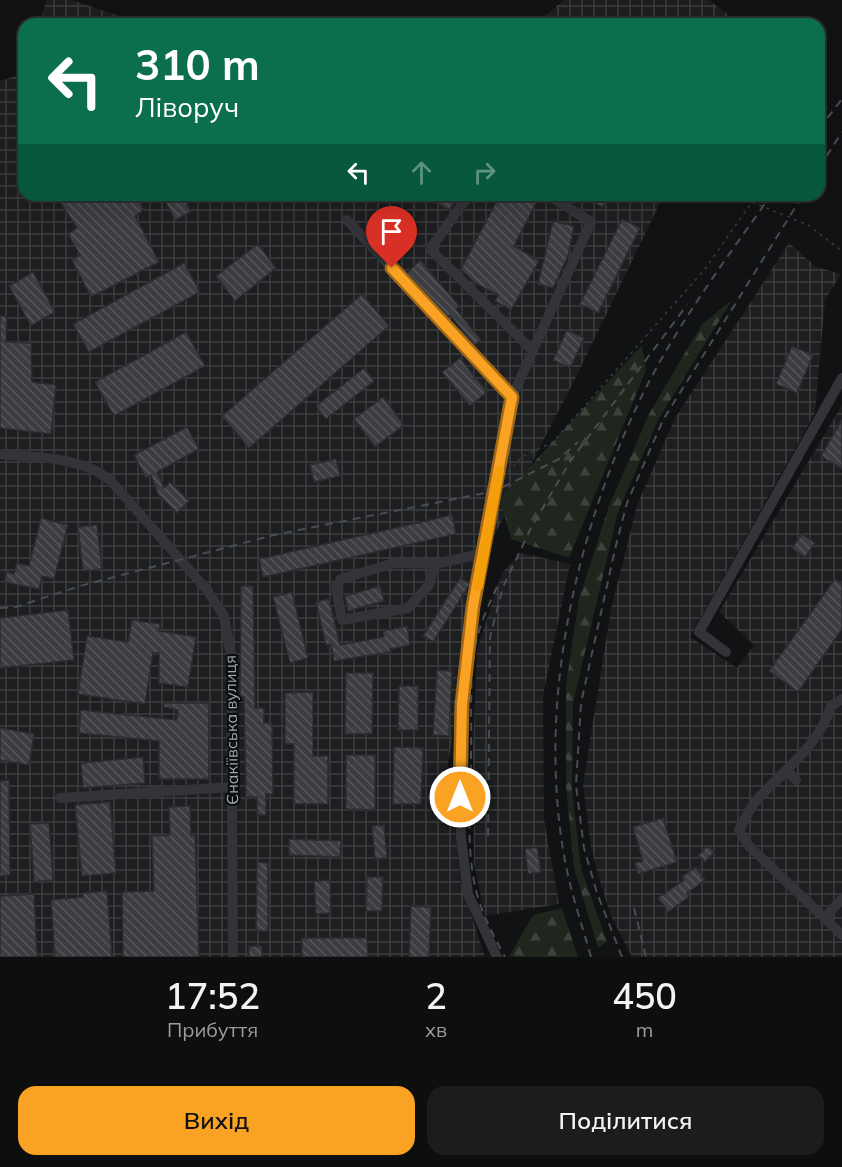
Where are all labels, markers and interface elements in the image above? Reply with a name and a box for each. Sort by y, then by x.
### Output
text: 310 m [135,38,260,91]
icon: left [36,42,114,120]
text: Ліворуч [135,90,239,124]
icon: left [342,156,375,189]
icon: ahead [405,156,438,189]
icon: right [468,156,501,189]
pin [366,206,417,268]
icon: arrive [375,215,408,248]
street label: Єнакіївська вулиця [220,655,242,805]
position arrow [428,765,492,829]
text: 17:52 [165,973,260,1018]
text: 2 [425,973,447,1018]
text: 450 [612,973,677,1018]
text: Прибуття [167,1017,258,1042]
text: хв [425,1017,447,1042]
text: m [636,1017,653,1042]
button: Вихід [18,1086,415,1155]
button: Поділитися [427,1086,824,1155]

